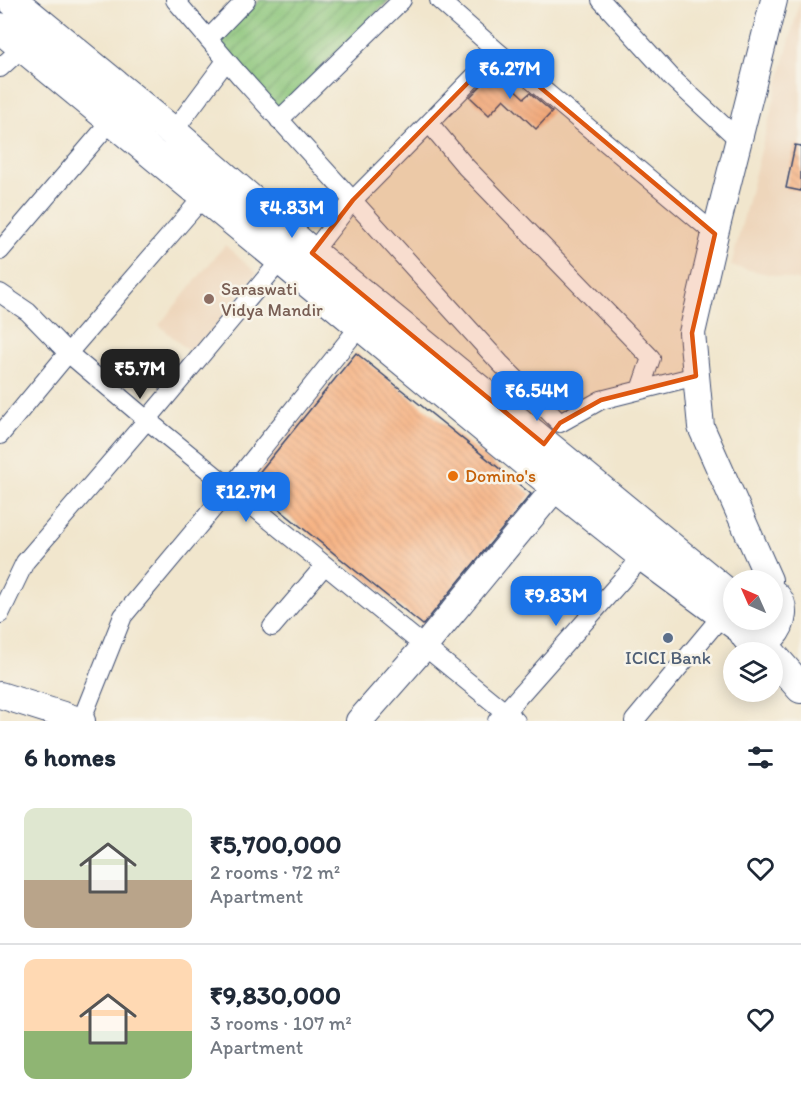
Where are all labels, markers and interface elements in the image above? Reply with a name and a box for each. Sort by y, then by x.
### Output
pin: ₹6.27M [461,49,559,100]
text: ₹6.27M [479,56,541,80]
pin: ₹4.83M [243,188,341,239]
text: ₹4.83M [260,195,324,219]
place label: Saraswati Vidya Mandir [221,278,323,321]
marker: Saraswati Vidya Mandir [202,292,216,306]
pin: ₹5.7M [98,349,182,400]
text: ₹5.7M [115,356,165,380]
pin: ₹6.54M [488,371,586,422]
text: ₹6.54M [505,378,569,402]
place label: Domino's [465,465,536,487]
marker: Domino's [446,469,460,483]
pin: ₹12.7M [197,472,295,523]
text: ₹12.7M [216,479,276,503]
north arrow [723,570,783,630]
map controls [723,570,783,702]
pin: ₹9.83M [507,576,605,627]
text: ₹9.83M [525,583,587,607]
marker: ICICI Bank [661,631,675,645]
button: layers [723,642,783,702]
place label: ICICI Bank [625,647,711,669]
text: 6 homes [24,741,116,773]
icon: filters [744,741,777,774]
text: ₹5,700,000 [210,828,342,860]
icon: home [72,832,144,904]
icon: heart [744,852,777,885]
text: 2 rooms · 72 m² [210,860,340,884]
text: Apartment [210,884,303,908]
text: ₹9,830,000 [210,979,341,1011]
icon: home [72,983,144,1055]
icon: heart [744,1003,777,1036]
text: 3 rooms · 107 m² [210,1011,352,1035]
text: Apartment [210,1035,303,1059]

